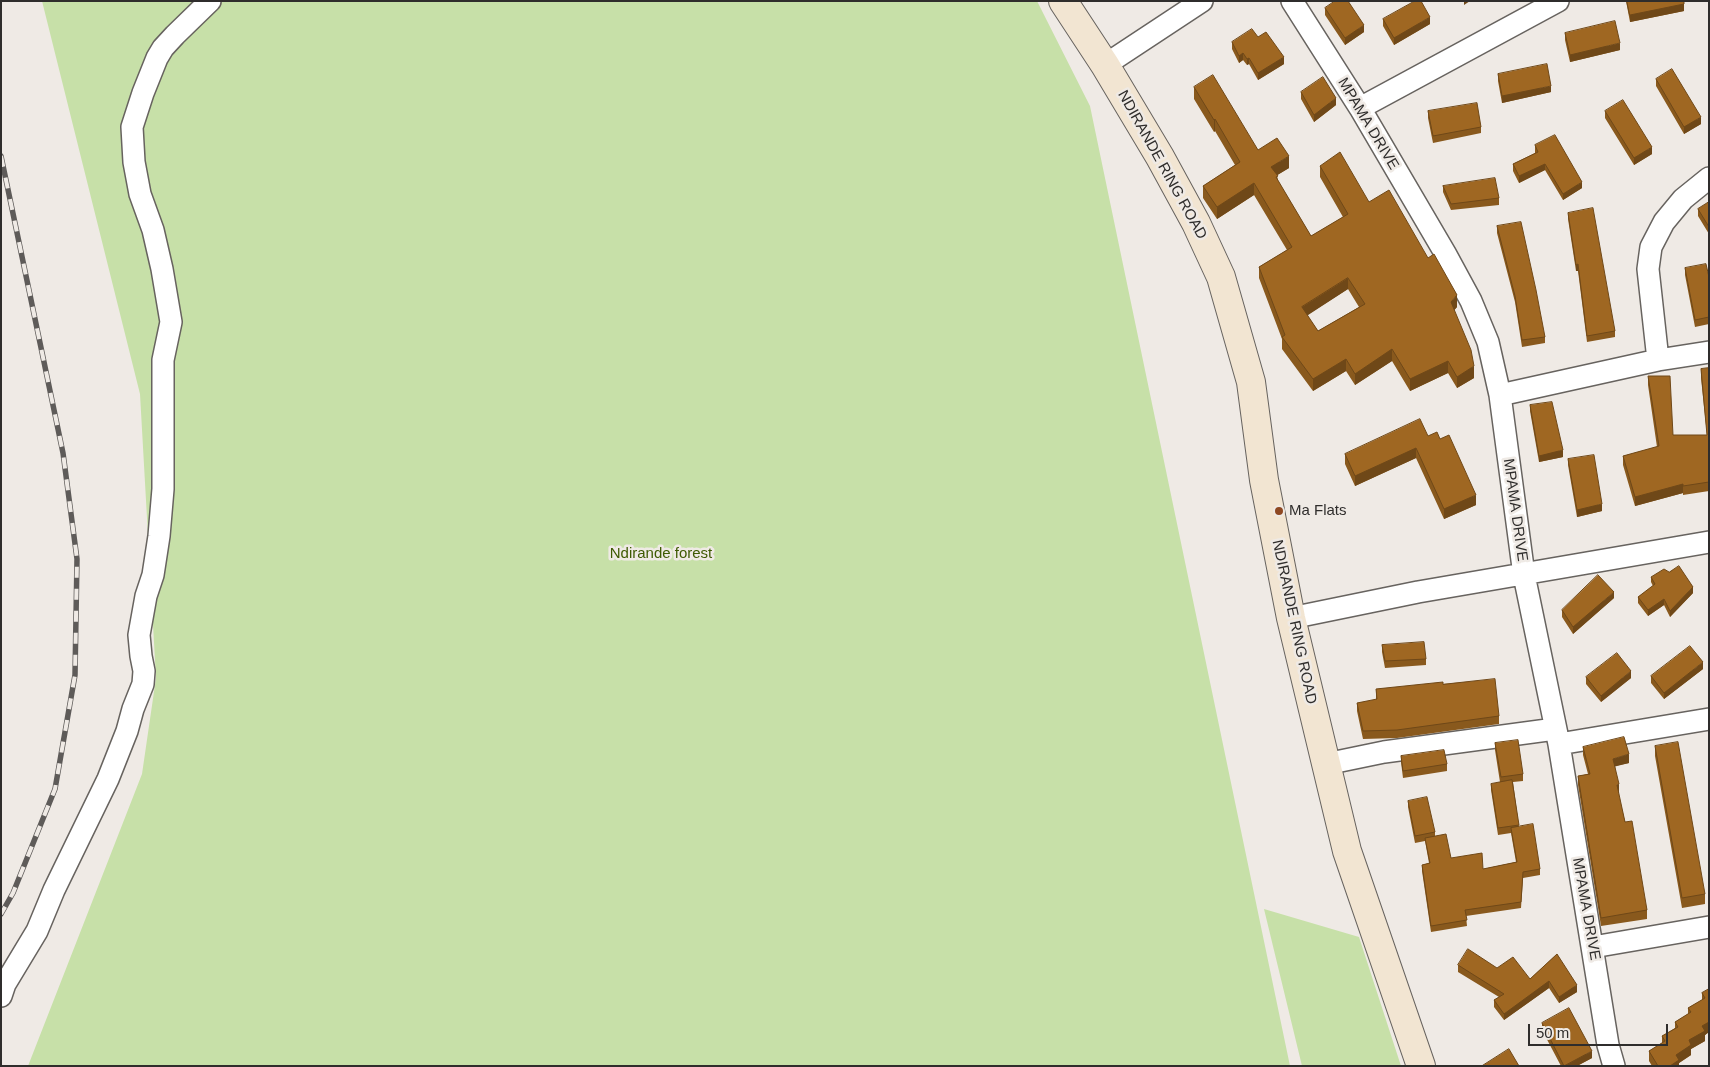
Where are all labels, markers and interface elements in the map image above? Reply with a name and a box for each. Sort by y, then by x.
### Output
street label: MPAMA DRIVE [1334,75,1402,173]
street label: NDIRANDE RING ROAD [1114,87,1210,243]
street label: MPAMA DRIVE [1499,457,1531,563]
place label: Ma Flats [1289,502,1347,520]
marker: Ma Flats [1273,505,1285,517]
street label: NDIRANDE RING ROAD [1268,538,1320,706]
park label: Ndirande forest [610,545,712,563]
street label: MPAMA DRIVE [1568,856,1604,962]
scale bar [1530,1014,1670,1046]
text: 50 m [1536,1024,1569,1041]

